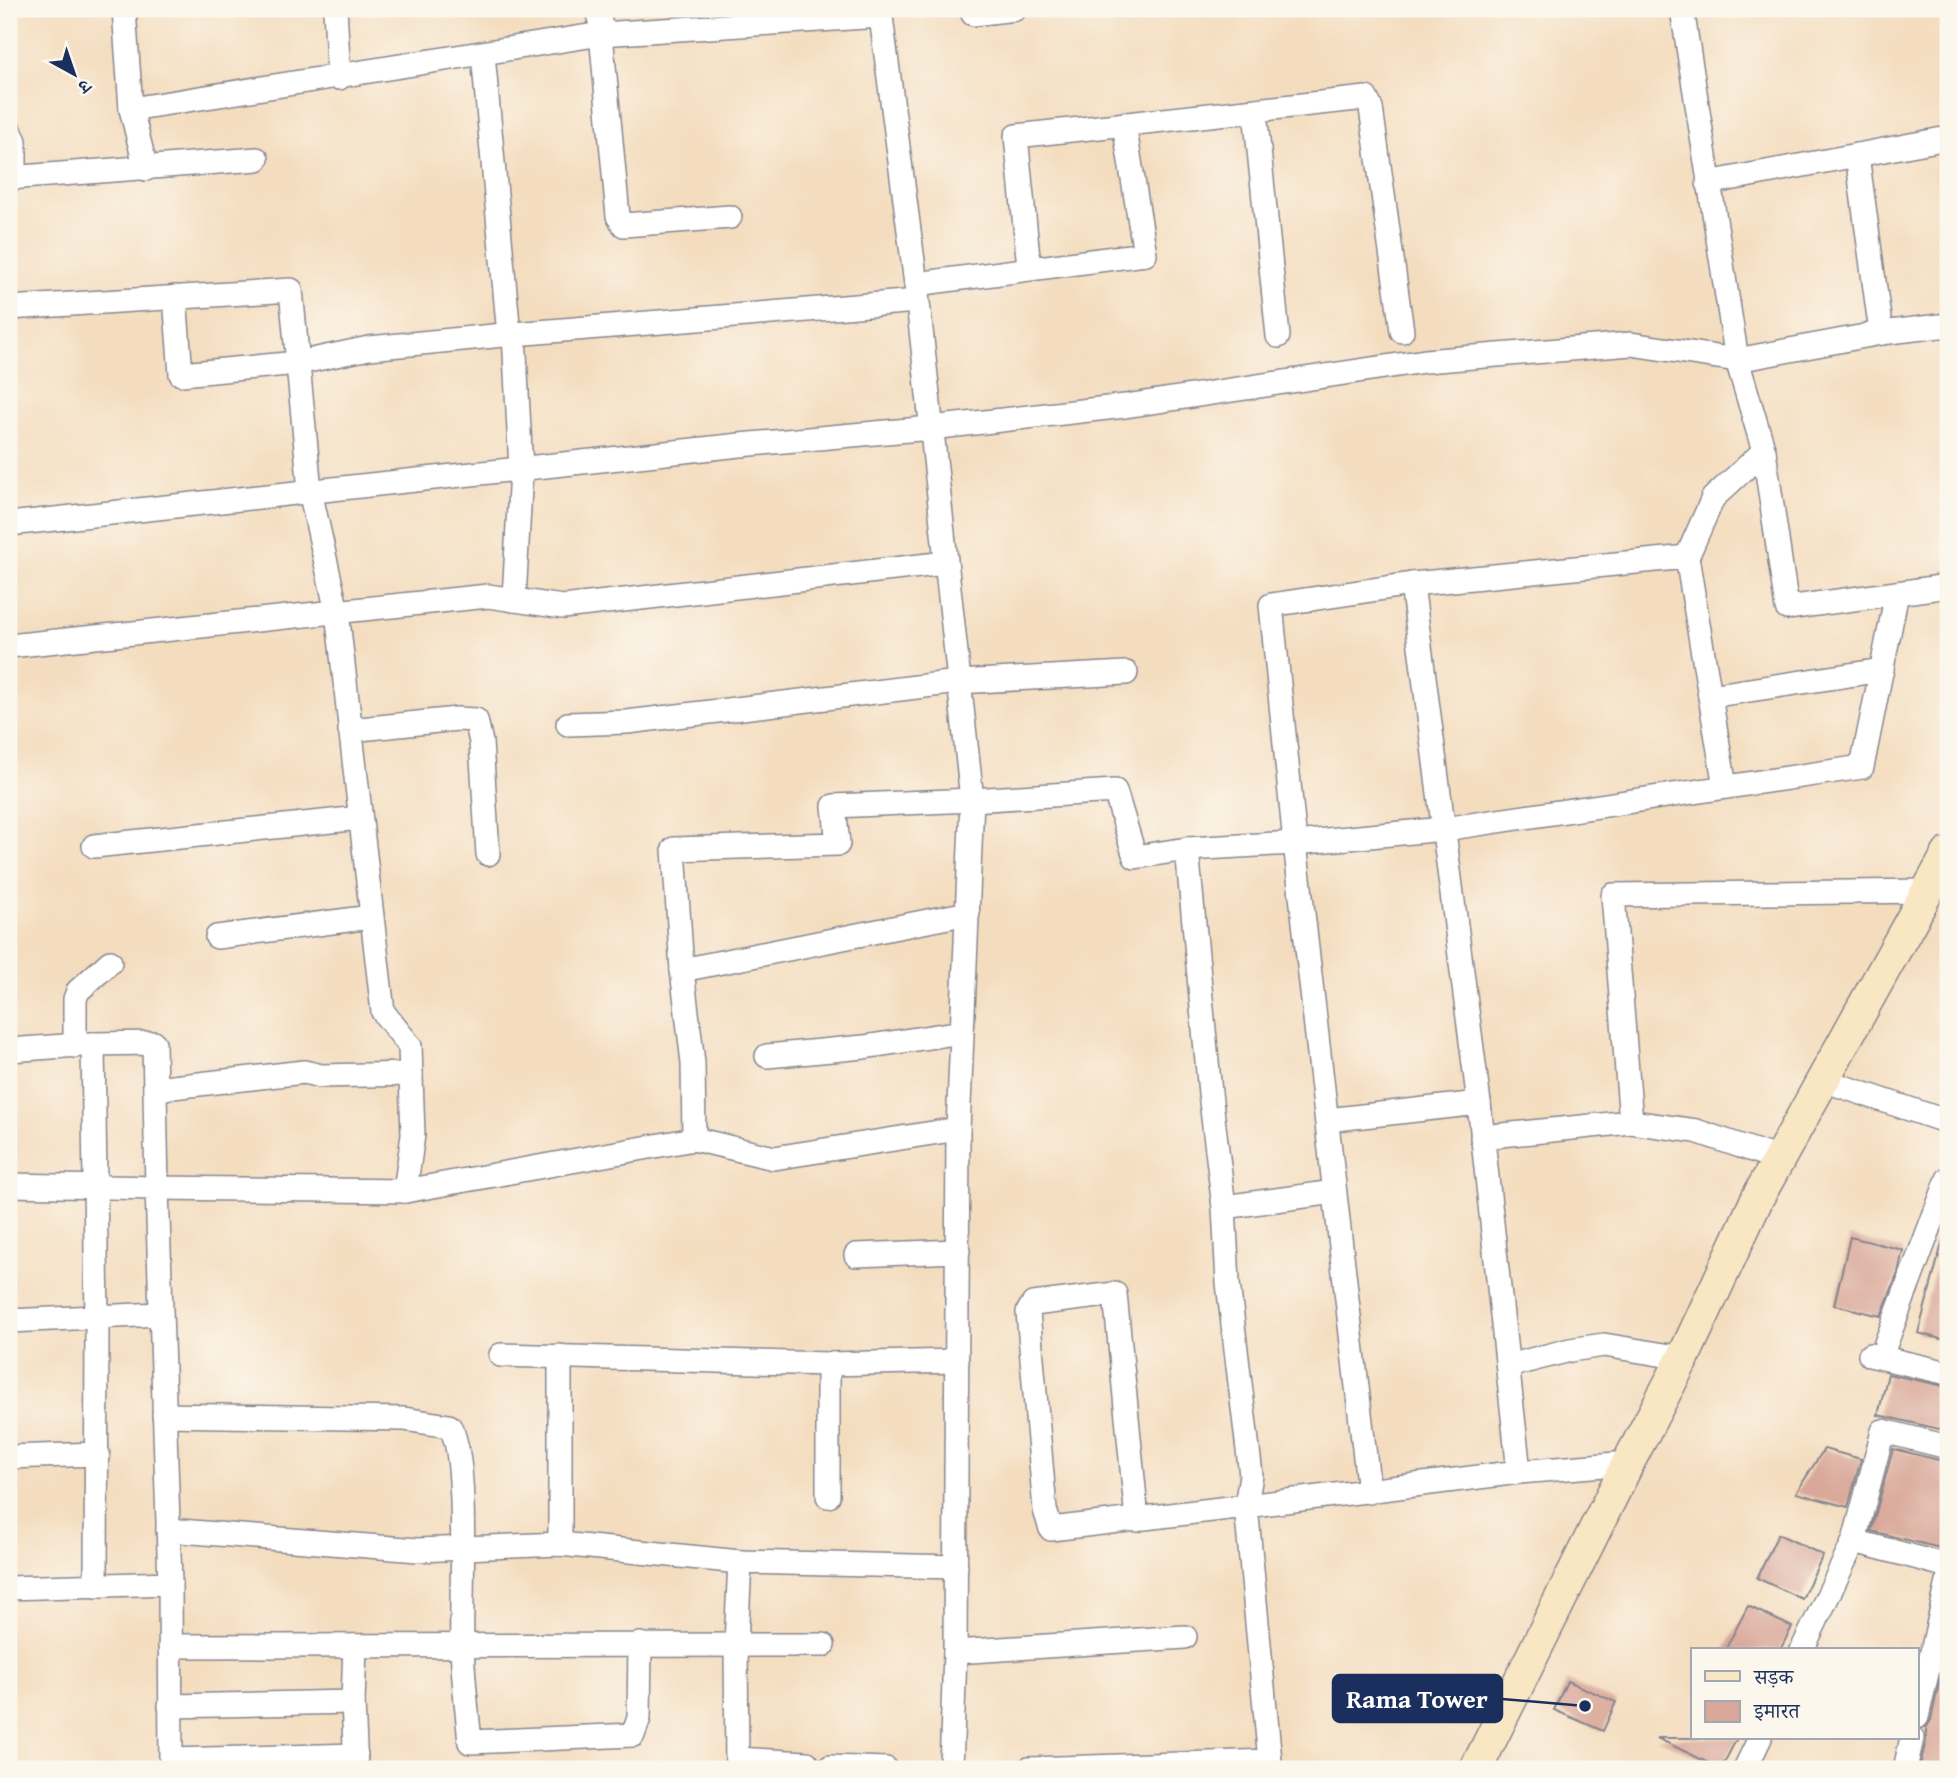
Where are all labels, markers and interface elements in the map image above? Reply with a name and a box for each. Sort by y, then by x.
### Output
north arrow [38,38,108,108]
text: उ [71,72,99,102]
legend [1691,1648,1918,1740]
text: सड़क [1753,1661,1794,1692]
callout: Rama Tower [1333,1675,1502,1722]
text: Rama Tower [1346,1679,1488,1718]
text: इमारत [1753,1695,1801,1726]

